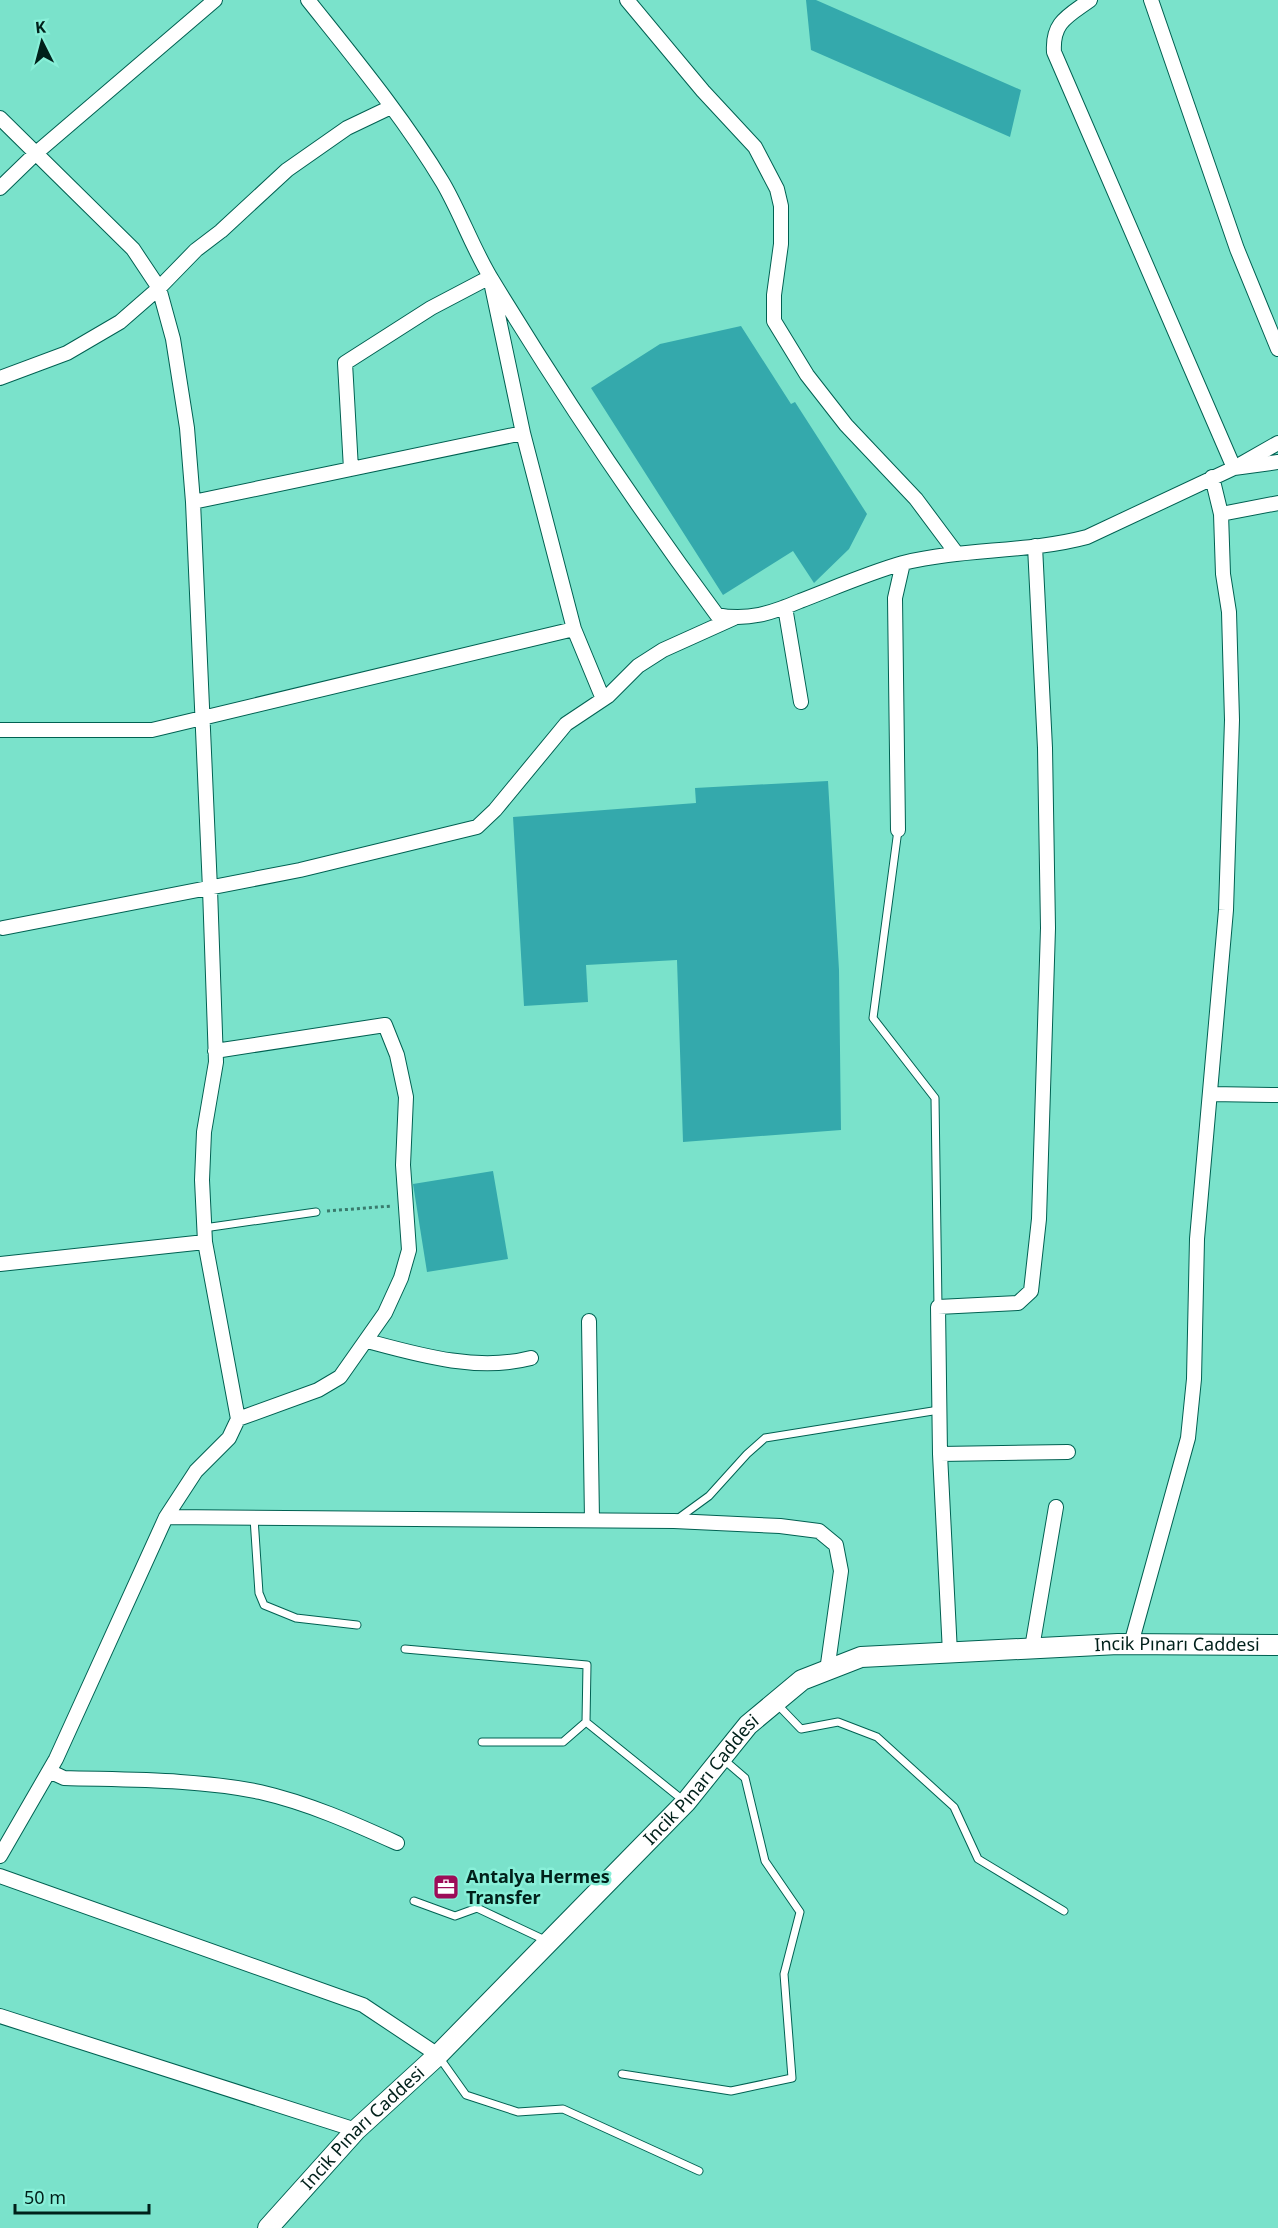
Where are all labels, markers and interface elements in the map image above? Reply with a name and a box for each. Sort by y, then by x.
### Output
north arrow [12,12,72,72]
text: K [34,16,47,39]
street label: Incik Pınarı Caddesi [1094,1631,1260,1656]
street label: Incik Pınarı Caddesi [638,1708,763,1850]
place label: Antalya Hermes Transfer [466,1864,610,1909]
office icon: Antalya Hermes Transfer [431,1872,461,1902]
street label: Incik Pınarı Caddesi [295,2060,429,2194]
scale bar [15,2177,148,2215]
text: 50 m [24,2185,66,2209]

